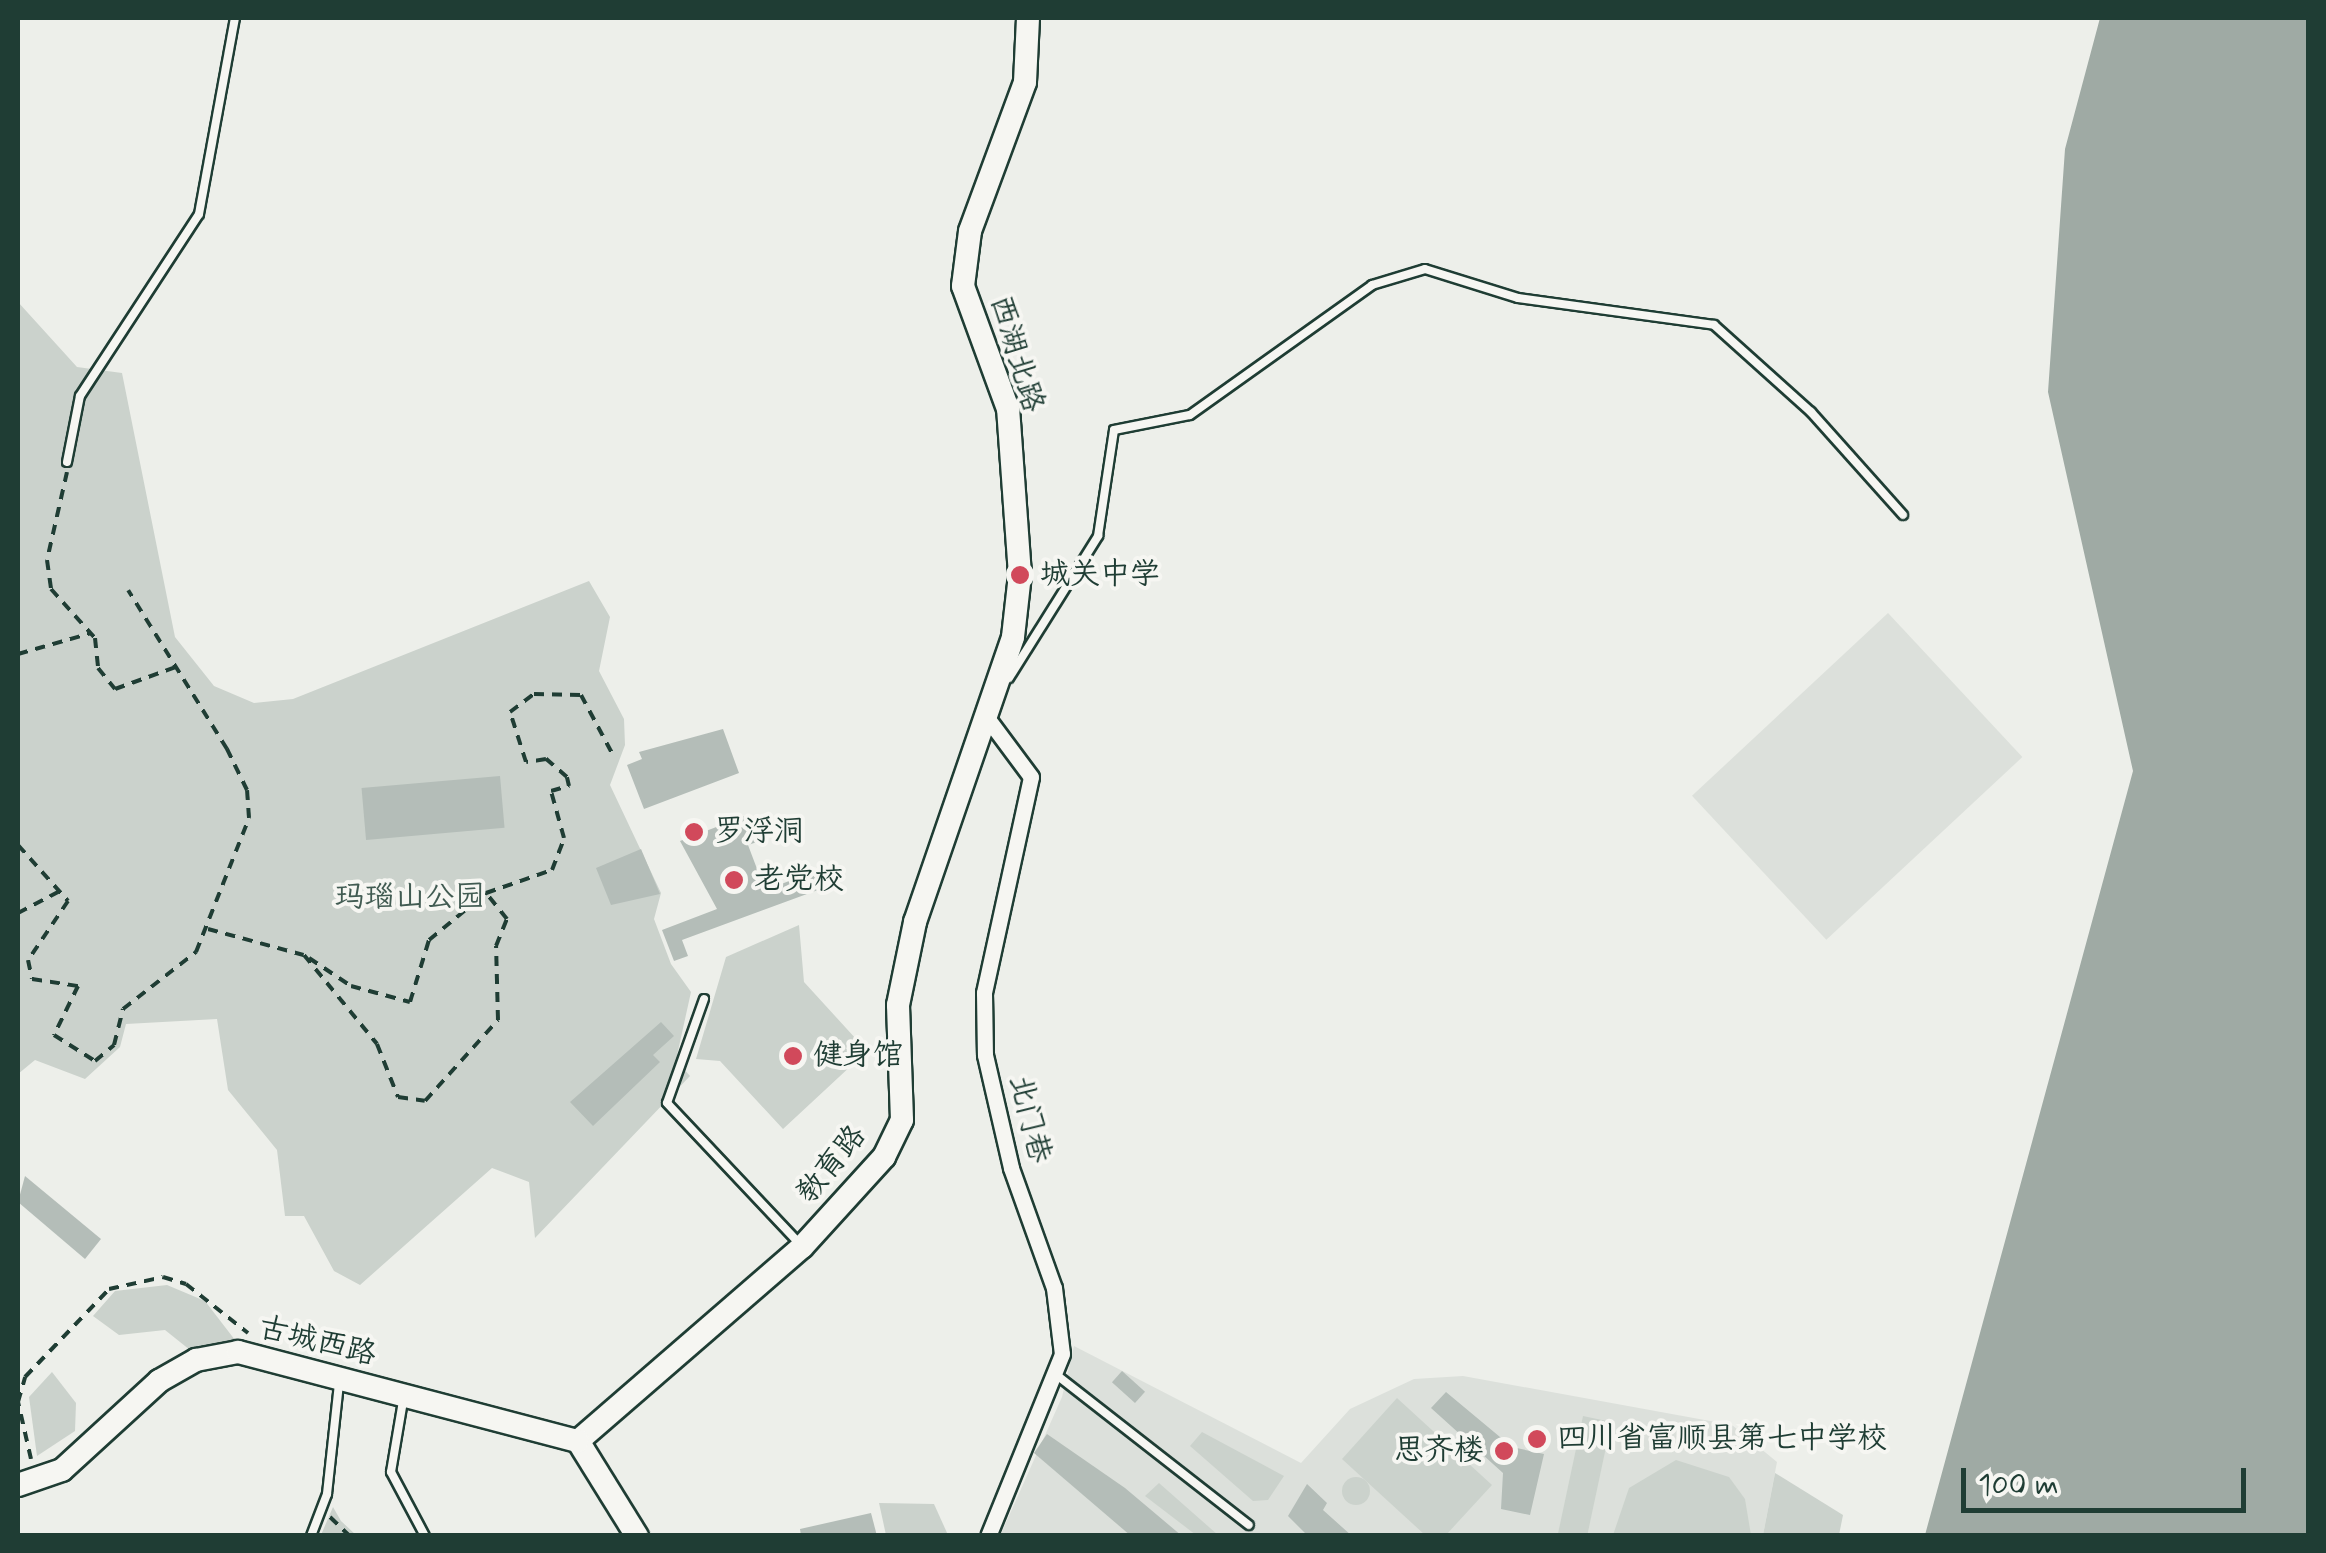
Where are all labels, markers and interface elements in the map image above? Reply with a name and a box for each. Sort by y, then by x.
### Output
street label: 西湖北路 [981,291,1051,417]
place label: 城关中学 [1040,557,1160,593]
marker: 城关中学 [1009,564,1031,586]
place label: 罗浮洞 [714,814,804,850]
marker: 罗浮洞 [683,821,705,843]
place label: 老党校 [754,862,844,898]
marker: 老党校 [723,869,745,891]
park label: 玛瑙山公园 [335,880,485,916]
place label: 健身馆 [813,1038,903,1074]
marker: 健身馆 [782,1045,804,1067]
street label: 北门巷 [1001,1071,1057,1167]
street label: 教育路 [790,1119,874,1211]
street label: 古城西路 [254,1310,380,1374]
place label: 四川省富顺县第七中学校 [1557,1421,1887,1457]
marker: 四川省富顺县第七中学校 [1526,1428,1548,1450]
place label: 思齐楼 [1394,1433,1484,1469]
marker: 思齐楼 [1493,1440,1515,1462]
scale bar [1966,1448,2251,1510]
text: 100 m [1978,1466,2059,1505]

